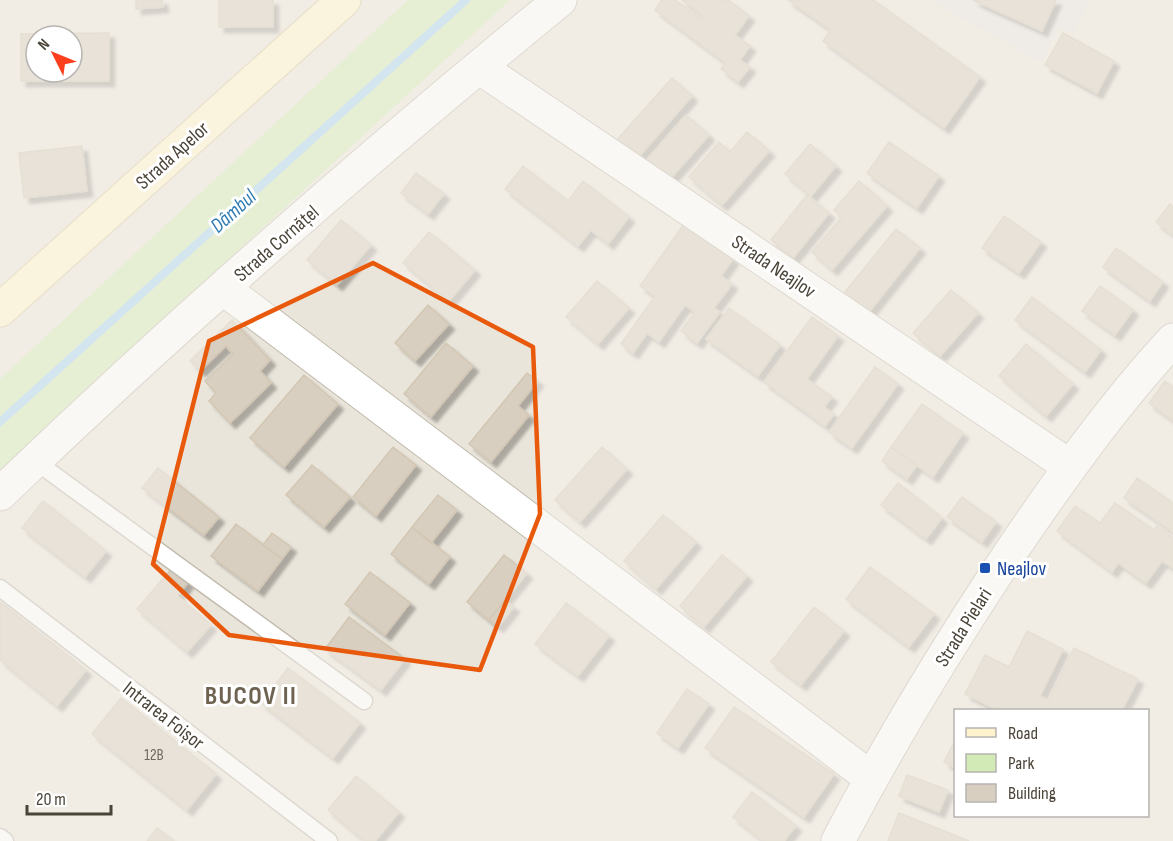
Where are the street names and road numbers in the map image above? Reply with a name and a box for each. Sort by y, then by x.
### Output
street label: Strada Apelor [131,117,214,195]
street label: Strada Cornățel [229,200,324,287]
street label: Strada Neajlov [727,230,820,304]
street label: Strada Pielari [930,584,997,671]
street label: Intrarea Foișor [118,677,209,755]

